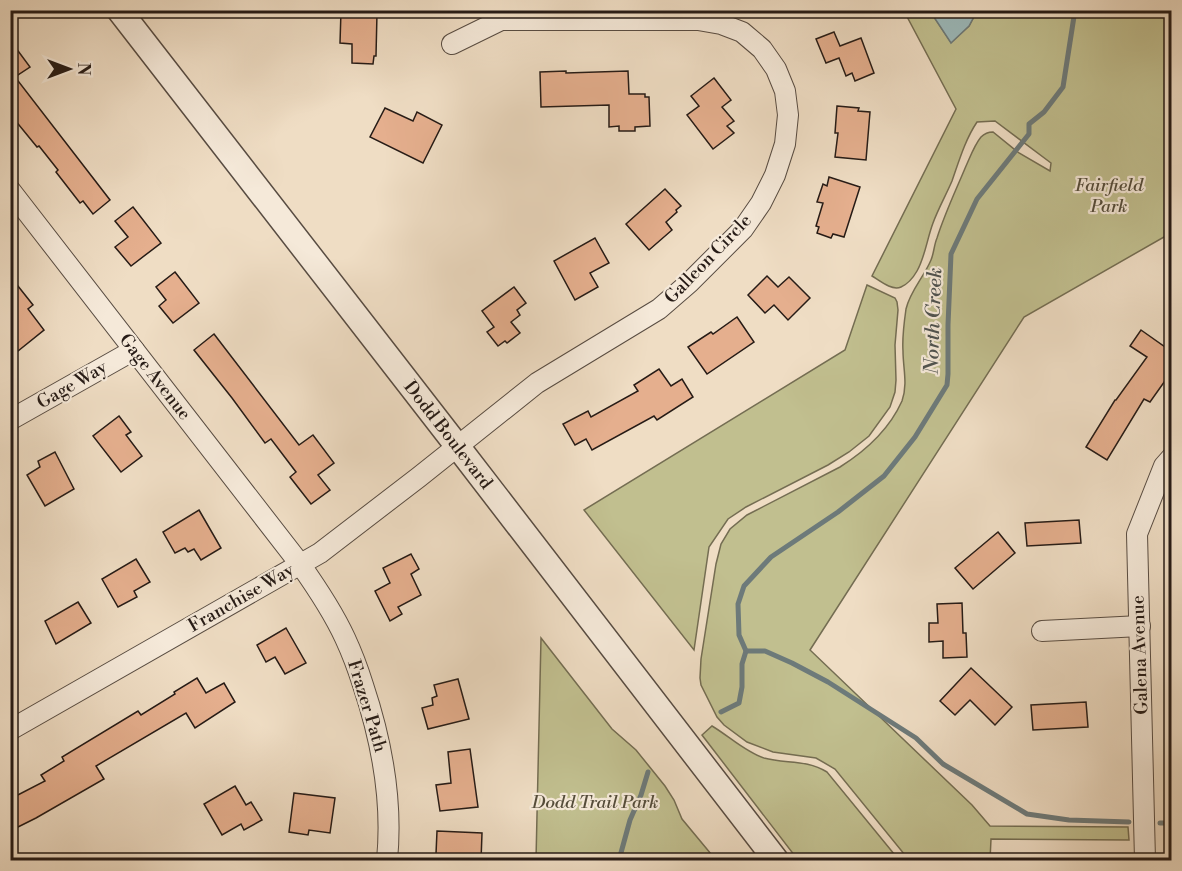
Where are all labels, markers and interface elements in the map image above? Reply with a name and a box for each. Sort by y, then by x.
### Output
north arrow [39,39,99,99]
text: N [73,63,93,76]
park label: Fairfield Park [1075,174,1144,218]
street label: Galleon Circle [659,209,757,309]
water label: North Creek [920,267,948,376]
street label: Gage Avenue [114,329,196,425]
street label: Gage Way [33,356,111,414]
street label: Dodd Boulevard [398,376,498,494]
street label: Franchise Way [184,558,298,638]
street label: Galena Avenue [1126,595,1154,715]
street label: Frazer Path [342,657,392,755]
park label: Dodd Trail Park [531,791,658,814]

